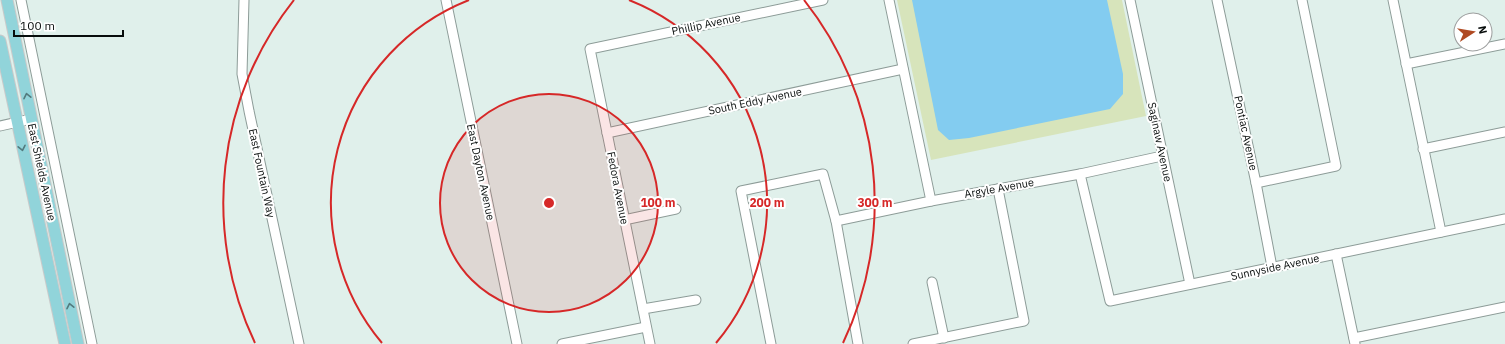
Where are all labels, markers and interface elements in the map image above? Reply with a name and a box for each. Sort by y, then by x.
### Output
street label: Phillip Avenue [670,10,742,38]
scale bar [14,12,123,38]
north arrow [1453,12,1493,52]
text: 100 m [20,18,55,33]
text: N [1475,25,1490,35]
street label: South Eddy Avenue [707,84,803,118]
one-way arrow [23,93,31,99]
street label: Pontiac Avenue [1231,94,1261,172]
street label: Saginaw Avenue [1145,101,1175,183]
street label: East Shields Avenue [25,122,59,222]
street label: East Dayton Avenue [464,122,498,222]
street label: East Fountain Way [246,127,278,219]
one-way arrow [18,145,26,151]
street label: Fedora Avenue [604,151,632,225]
street label: Argyle Avenue [963,175,1035,201]
text: 100 m [640,195,676,210]
text: 200 m [749,195,785,210]
text: 300 m [857,195,893,210]
centre of rings [542,196,556,210]
street label: Sunnyside Avenue [1229,251,1321,283]
one-way arrow [67,303,75,309]

